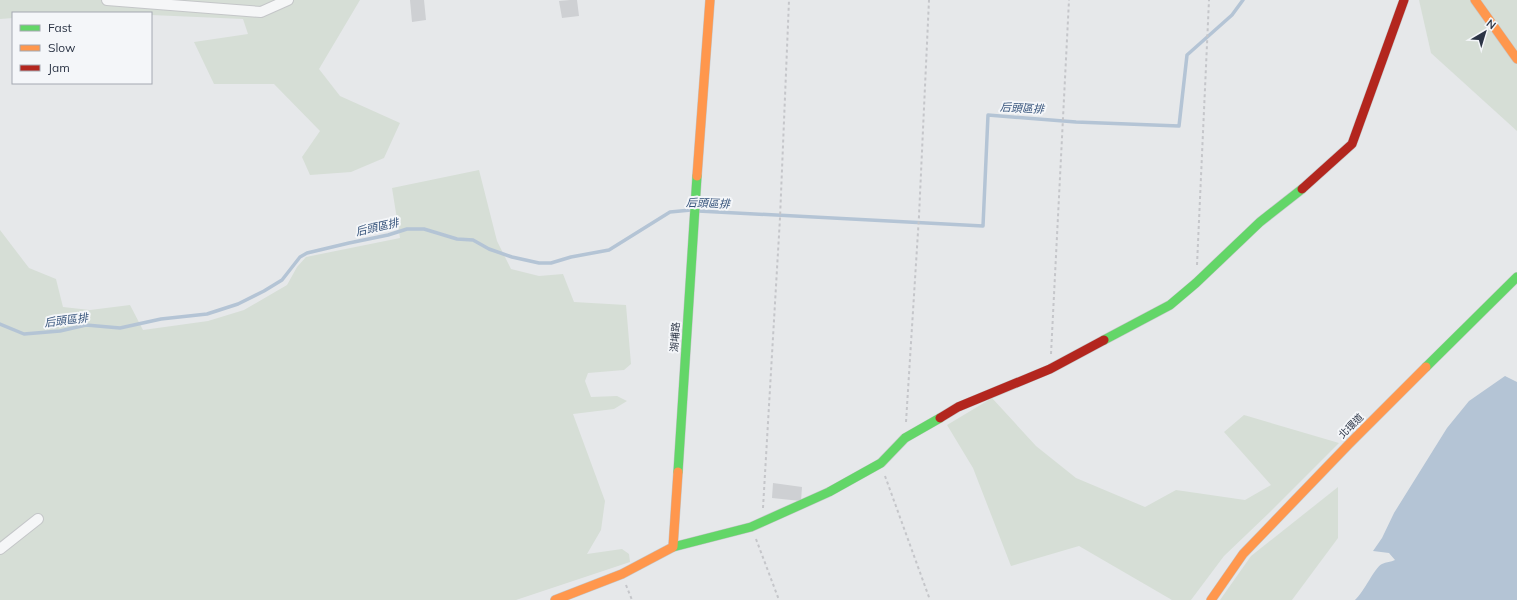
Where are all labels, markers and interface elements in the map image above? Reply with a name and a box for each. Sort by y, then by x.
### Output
legend [12,12,152,84]
north arrow [1465,12,1505,52]
text: N [1484,16,1499,32]
text: Fast [48,20,72,35]
text: Slow [48,40,76,55]
text: Jam [48,60,70,75]
water label: 后頭區排 [1000,100,1046,116]
water label: 后頭區排 [686,195,732,211]
water label: 后頭區排 [354,215,402,239]
water label: 后頭區排 [43,310,91,330]
street label: 湖埔路 [667,322,683,352]
street label: 北環道 [1336,411,1366,441]

